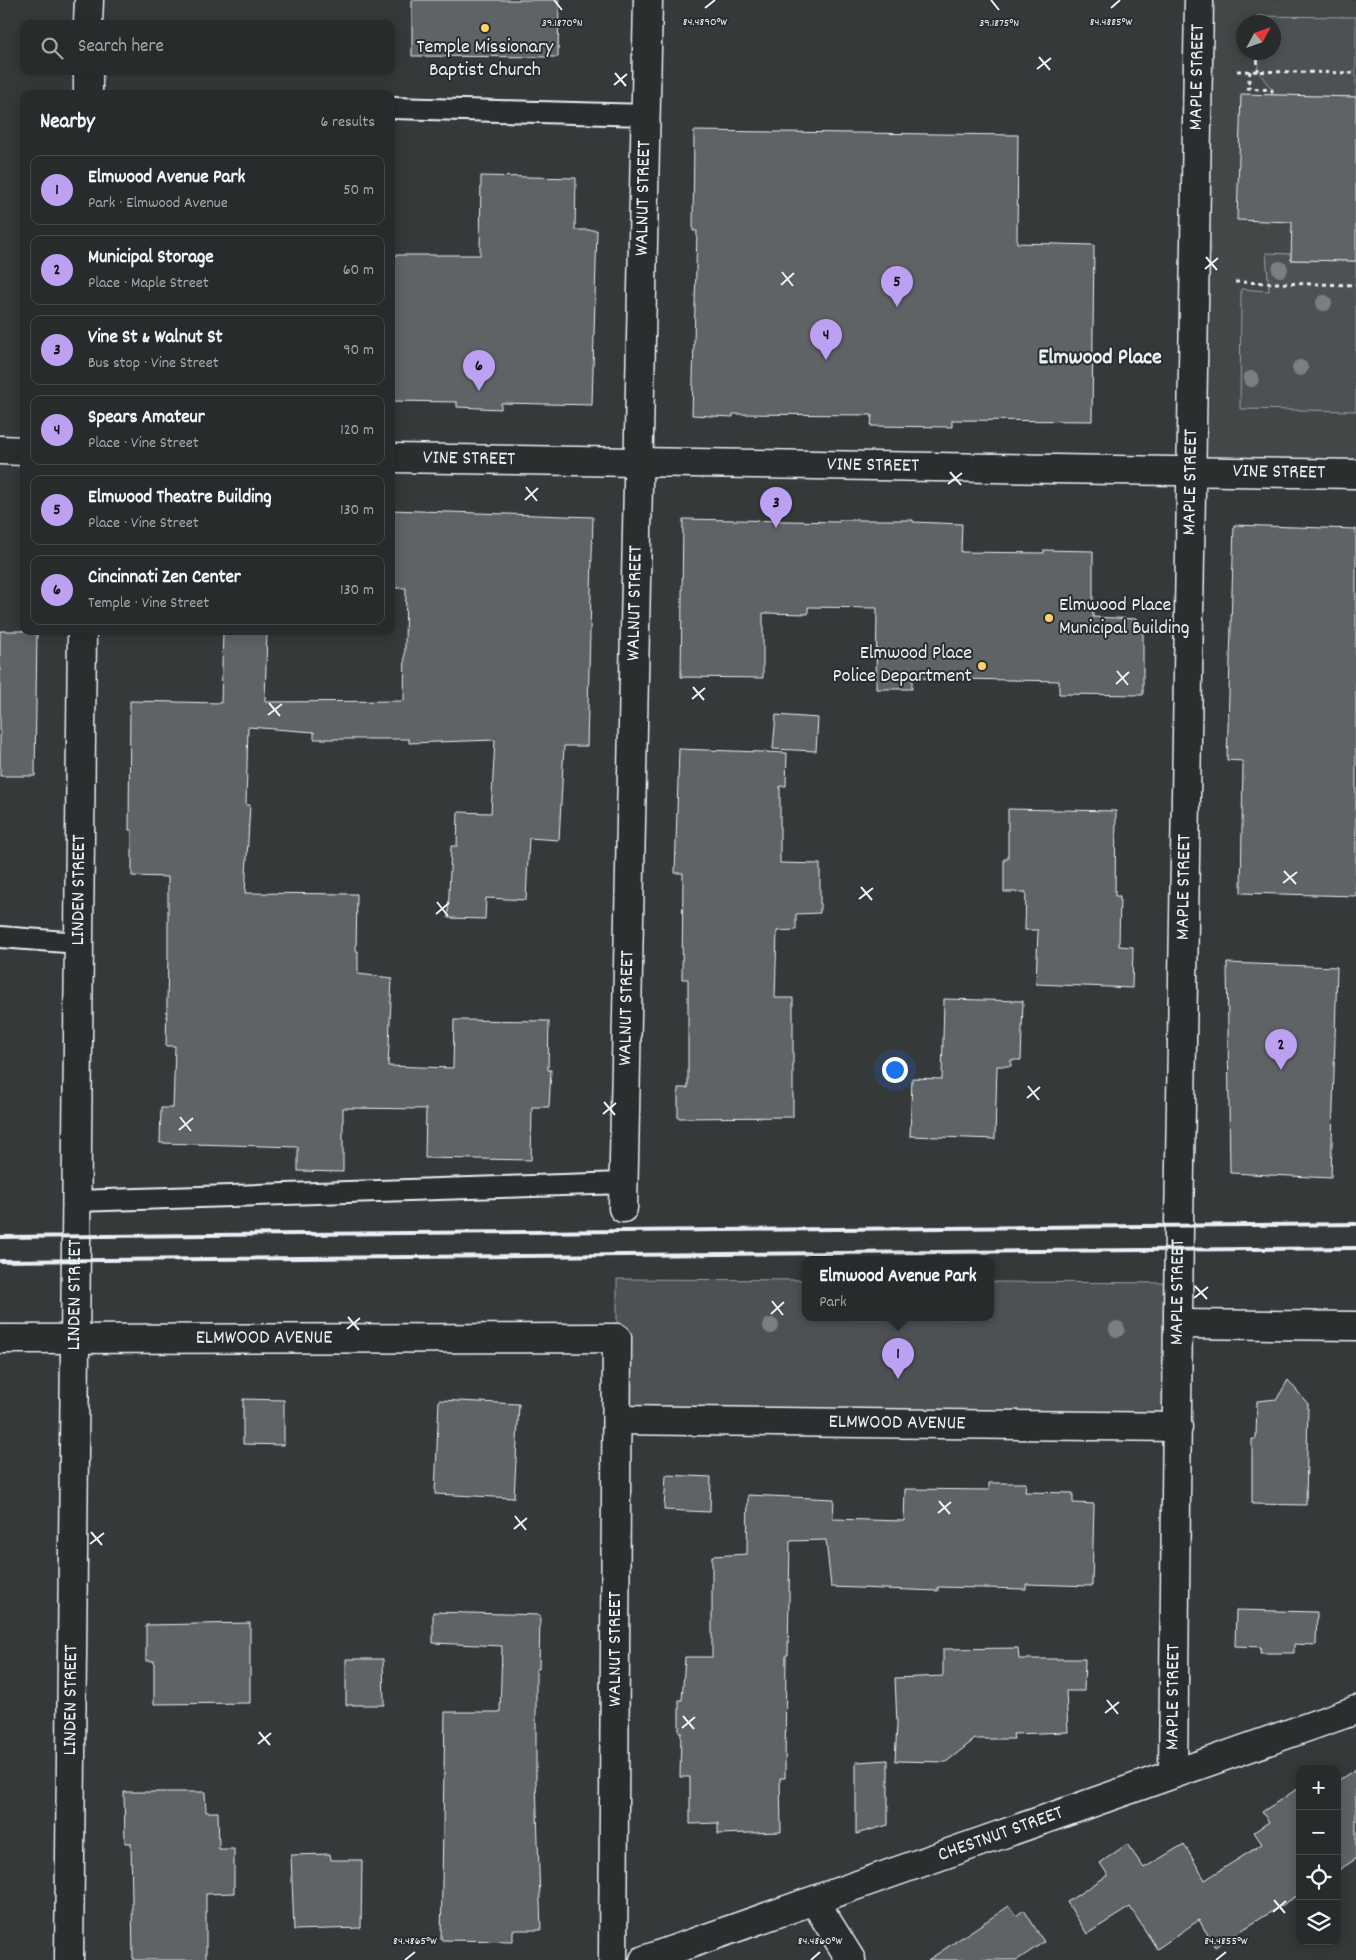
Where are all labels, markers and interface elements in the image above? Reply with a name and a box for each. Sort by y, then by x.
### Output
text: 84.4890°W [683,14,727,31]
text: 84.4885°W [1090,14,1132,31]
text: 39.1870°N [541,15,583,32]
text: 39.1875°N [979,15,1019,32]
north arrow [1236,15,1281,60]
search box [20,20,395,75]
marker: Temple Missionary Baptist Church [479,22,491,34]
street label: MAPLE STREET [1183,24,1213,131]
icon: search [38,34,66,62]
text: Search here [78,34,164,61]
place label: Temple Missionary Baptist Church [417,34,554,85]
text: Nearby [40,108,95,138]
text: 6 results [320,111,375,134]
street label: WALNUT STREET [629,140,659,256]
text: Elmwood Avenue Park [88,165,245,192]
text: 1 [55,179,59,202]
text: 50 m [343,179,374,202]
text: Park · Elmwood Avenue [88,192,228,215]
text: Municipal Storage [88,245,214,272]
text: 2 [54,259,61,282]
text: 60 m [343,259,374,282]
pin: 5 [881,266,913,307]
text: Place · Maple Street [88,272,209,295]
pin: 4 [810,319,842,360]
text: Vine St & Walnut St [88,325,223,352]
text: 3 [53,339,61,362]
text: 90 m [343,339,374,362]
district label: Elmwood Place [1038,343,1162,374]
pin: 6 [463,350,495,391]
text: Bus stop · Vine Street [88,352,219,375]
text: Spears Amateur [88,405,205,432]
text: 4 [54,419,60,442]
text: 120 m [340,419,374,442]
street label: MAPLE STREET [1176,429,1206,536]
text: Place · Vine Street [88,432,199,455]
street label: VINE STREET [423,445,515,474]
street label: VINE STREET [827,451,919,481]
street label: VINE STREET [1233,458,1325,487]
text: Elmwood Theatre Building [88,485,272,512]
pin: 3 [760,487,792,528]
text: 5 [53,499,61,522]
text: 130 m [340,499,374,522]
text: Place · Vine Street [88,512,199,535]
street label: WALNUT STREET [620,545,651,661]
text: Cincinnati Zen Center [88,565,241,592]
text: 6 [53,579,61,602]
text: 130 m [340,579,374,602]
text: Temple · Vine Street [88,592,209,615]
place label: Elmwood Place Municipal Building [1059,592,1189,643]
marker: Elmwood Place Municipal Building [1043,612,1055,624]
place label: Elmwood Place Police Department [833,640,972,691]
marker: Elmwood Place Police Department [976,660,988,672]
street label: LINDEN STREET [65,834,94,946]
street label: MAPLE STREET [1170,834,1199,940]
street label: WALNUT STREET [612,950,642,1066]
pin: 2 [1265,1029,1297,1070]
your location [882,1057,908,1083]
street label: LINDEN STREET [61,1239,90,1351]
street label: MAPLE STREET [1164,1239,1193,1345]
popup [802,1256,994,1321]
text: Elmwood Avenue Park [819,1264,977,1291]
text: Park [819,1291,847,1314]
street label: ELMWOOD AVENUE [196,1324,332,1353]
pin: 1 [882,1338,914,1379]
street label: ELMWOOD AVENUE [828,1409,965,1438]
street label: WALNUT STREET [602,1591,630,1707]
street label: LINDEN STREET [57,1644,86,1756]
street label: MAPLE STREET [1159,1644,1188,1750]
map controls [1296,1765,1341,1945]
button: + [1296,1765,1341,1810]
street label: CHESTNUT STREET [934,1800,1067,1870]
button: − [1296,1810,1341,1855]
button: locate [1296,1855,1341,1900]
button: layers [1296,1900,1341,1945]
text: 84.4865°W [393,1933,437,1950]
text: 84.4860°W [798,1933,842,1950]
text: 84.4855°W [1204,1933,1248,1950]

